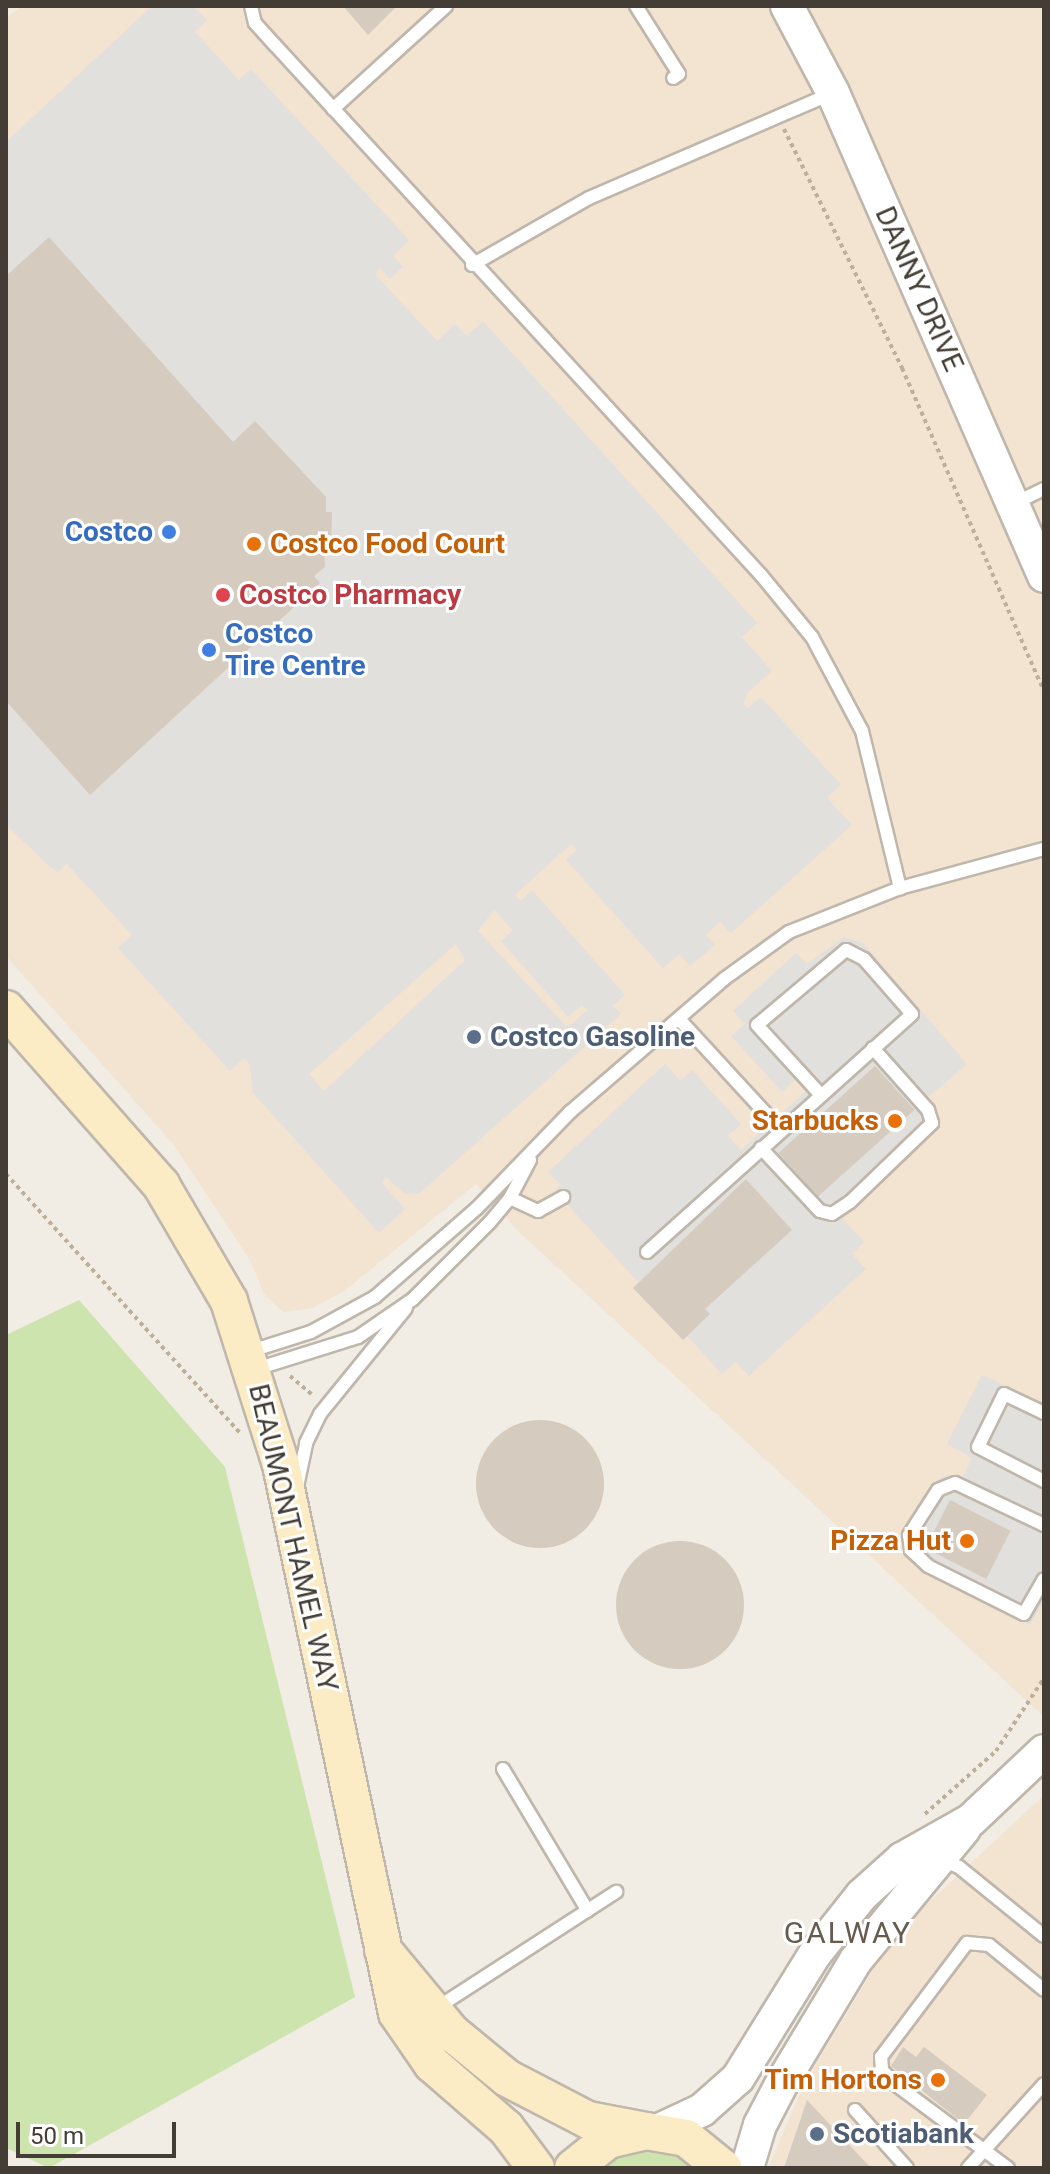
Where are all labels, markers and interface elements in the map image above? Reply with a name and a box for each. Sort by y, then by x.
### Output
street label: DANNY DRIVE [868,201,970,377]
place label: Costco [65,515,153,549]
marker: Costco [160,523,178,541]
place label: Costco Food Court [270,527,505,561]
marker: Costco Food Court [245,535,263,553]
place label: Costco Pharmacy [239,578,461,612]
marker: Costco Pharmacy [214,586,232,604]
place label: Costco Tire Centre [225,617,366,683]
marker: Costco Tire Centre [200,641,218,659]
place label: Costco Gasoline [490,1020,695,1054]
marker: Costco Gasoline [465,1028,483,1046]
place label: Starbucks [752,1104,879,1138]
marker: Starbucks [886,1112,904,1130]
street label: BEAUMONT HAMEL WAY [241,1381,345,1695]
place label: Pizza Hut [830,1524,951,1558]
marker: Pizza Hut [958,1532,976,1550]
district label: GALWAY [784,1915,912,1951]
place label: Tim Hortons [765,2063,922,2097]
marker: Tim Hortons [929,2071,947,2089]
scale bar [20,2106,180,2156]
place label: Scotiabank [833,2117,974,2151]
text: 50 m [30,2122,84,2150]
marker: Scotiabank [808,2125,826,2143]

